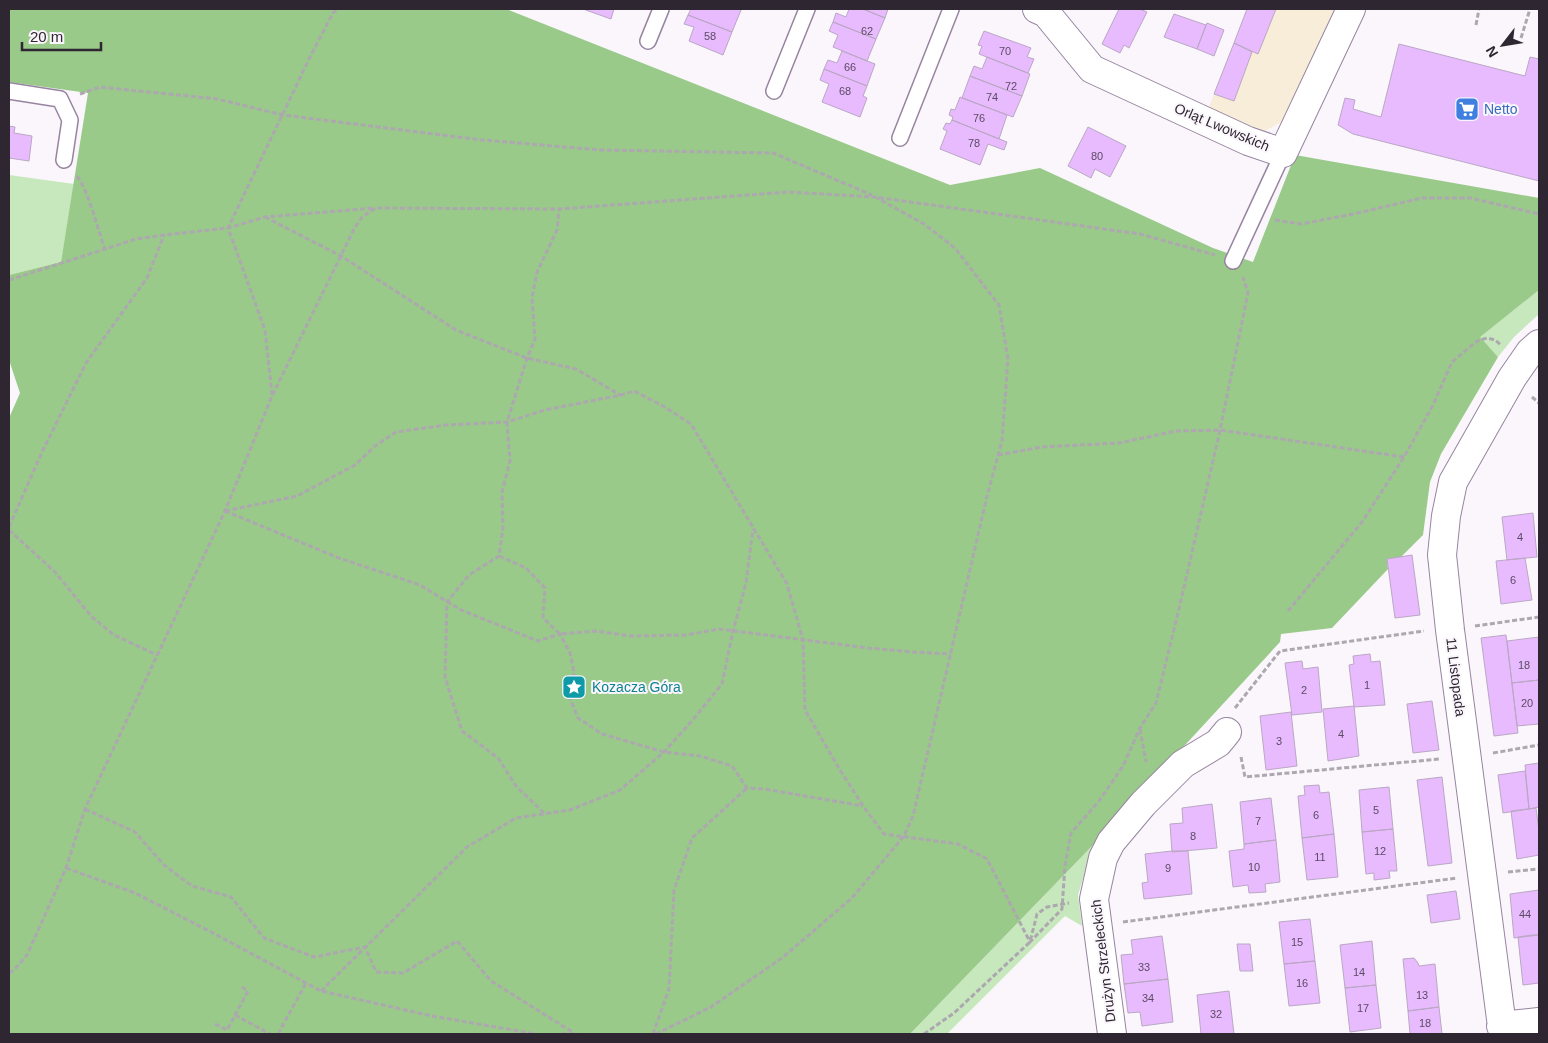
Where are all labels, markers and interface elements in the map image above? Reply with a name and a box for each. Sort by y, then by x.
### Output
scale bar [22,20,101,52]
north arrow [1478,20,1528,70]
house number: 62 [861,25,873,37]
text: 20 m [30,28,63,45]
house number: 58 [704,30,716,42]
text: N [1482,43,1501,60]
house number: 70 [999,45,1011,57]
house number: 66 [844,61,856,73]
house number: 72 [1005,80,1017,92]
house number: 68 [839,85,851,97]
house number: 74 [986,91,998,103]
supermarket icon: Netto [1454,96,1480,122]
street label: Orląt Lwowskich [1172,100,1272,154]
place label: Netto [1484,101,1518,117]
house number: 76 [973,112,985,124]
house number: 78 [968,137,980,149]
house number: 80 [1091,150,1103,162]
house number: 4 [1517,531,1523,543]
house number: 6 [1510,574,1516,586]
street label: 11 Listopada [1443,637,1469,717]
house number: 18 [1518,659,1530,671]
place icon: Kozacza Góra [561,674,587,700]
place label: Kozacza Góra [592,679,681,695]
house number: 1 [1364,679,1370,691]
house number: 2 [1301,684,1307,696]
house number: 20 [1521,697,1533,709]
house number: 4 [1338,728,1344,740]
house number: 3 [1276,735,1282,747]
house number: 5 [1373,804,1379,816]
house number: 6 [1313,809,1319,821]
house number: 7 [1255,815,1261,827]
house number: 8 [1190,830,1196,842]
house number: 12 [1374,845,1386,857]
house number: 11 [1314,851,1326,863]
house number: 10 [1248,861,1260,873]
house number: 9 [1165,862,1171,874]
street label: Drużyn Strzeleckich [1088,899,1118,1023]
house number: 44 [1519,908,1531,920]
house number: 15 [1291,936,1303,948]
house number: 33 [1138,961,1150,973]
house number: 14 [1353,966,1365,978]
house number: 16 [1296,977,1308,989]
house number: 13 [1416,989,1428,1001]
house number: 34 [1142,992,1154,1004]
house number: 17 [1357,1002,1369,1014]
house number: 32 [1210,1008,1222,1020]
house number: 18 [1419,1017,1431,1029]

